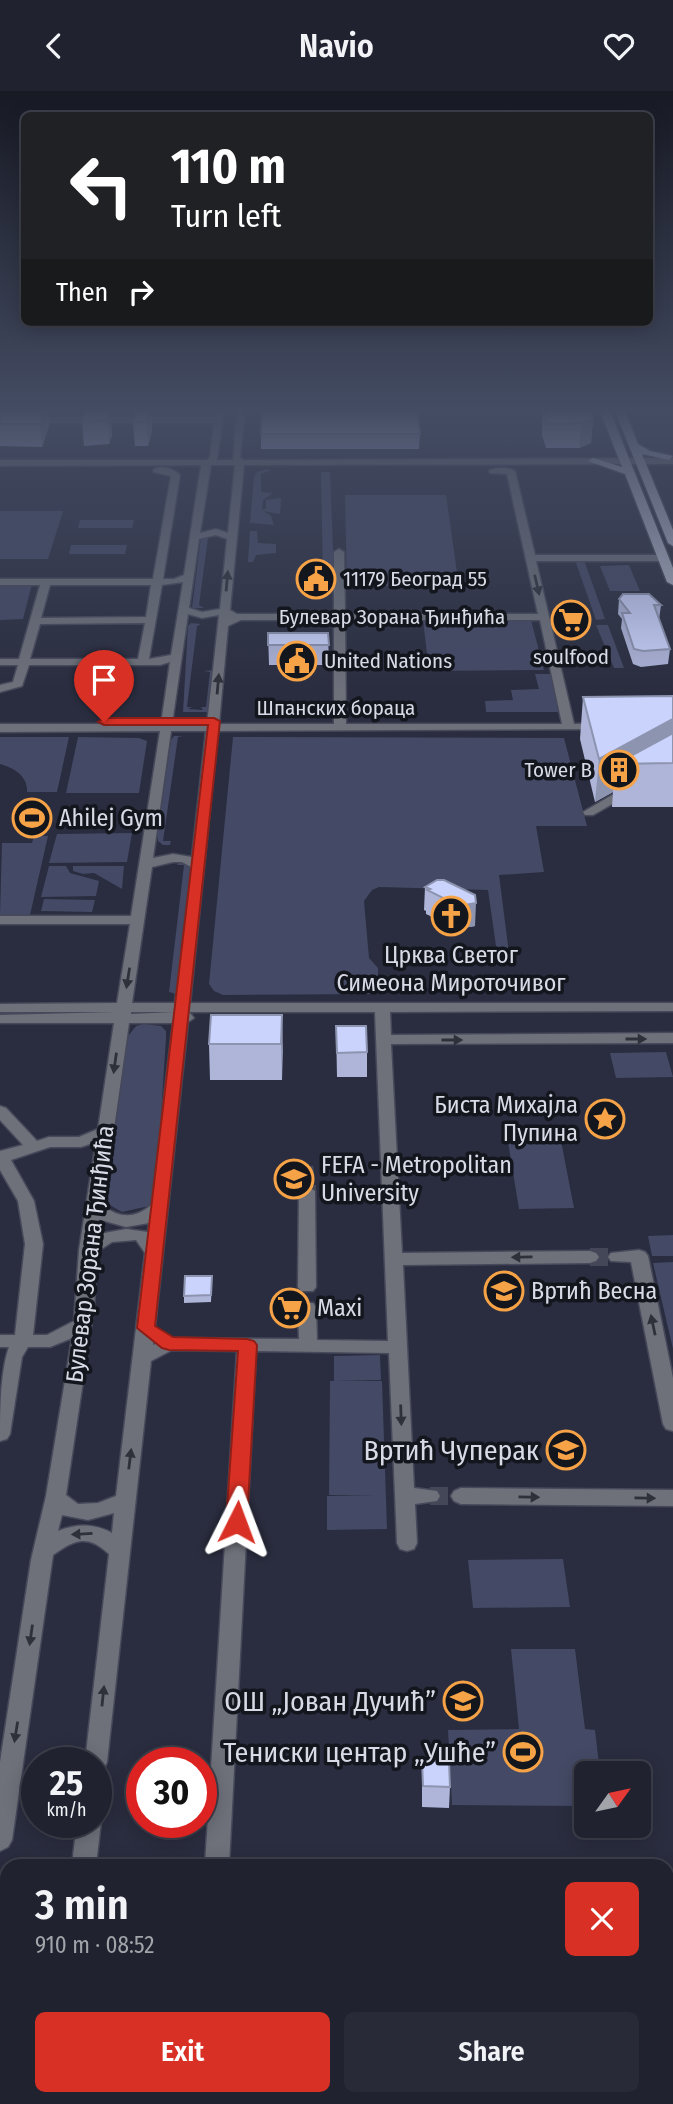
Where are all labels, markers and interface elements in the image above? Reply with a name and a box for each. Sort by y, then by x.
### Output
icon: back [35,27,73,65]
text: Navio [299,27,374,65]
icon: heart [600,27,638,65]
text: 110 m [171,137,286,196]
icon: left [56,140,147,231]
text: Turn left [171,197,281,235]
icon: right [122,273,160,311]
text: Then [56,277,108,308]
public building icon: 11179 Београд 55 [295,558,337,600]
place label: 11179 Београд 55 [343,566,487,592]
one-way arrow [222,570,233,592]
one-way arrow [532,574,543,596]
supermarket icon: soulfood [550,599,592,641]
street label: Булевар Зорана Ђинђића [279,604,505,630]
public building icon: United Nations [276,640,318,682]
place label: soulfood [533,644,609,670]
place label: United Nations [324,648,452,674]
pin [74,650,134,722]
icon: arrive [85,661,123,699]
one-way arrow [213,673,224,695]
street label: Шпанских бораца [257,695,415,721]
building icon: Tower B [598,749,640,791]
place label: Tower B [525,757,592,783]
sports icon: Ahilej Gym [11,797,53,839]
place label: Ahilej Gym [59,804,163,832]
church icon: Црква Светог Симеона Мироточивог [430,895,472,937]
place label: Црква Светог Симеона Мироточивог [336,941,566,997]
one-way arrow [123,967,134,989]
one-way arrow [625,1033,647,1045]
one-way arrow [441,1034,463,1046]
one-way arrow [110,1052,121,1074]
place label: Биста Михајла Пупина [434,1091,578,1147]
place icon: Биста Михајла Пупина [584,1098,626,1140]
street label: Булевар Зорана Ђинђића [60,1124,120,1384]
place label: FEFA - Metropolitan University [321,1151,512,1207]
school or university icon: FEFA - Metropolitan University [273,1158,315,1200]
one-way arrow [511,1251,533,1263]
school or university icon: Вртић Весна [483,1270,525,1312]
place label: Вртић Весна [531,1277,657,1305]
supermarket icon: Maxi [269,1287,311,1329]
place label: Maxi [317,1294,362,1322]
one-way arrow [648,1314,659,1336]
one-way arrow [396,1404,407,1426]
school or university icon: Вртић Чуперак [545,1429,587,1471]
place label: Вртић Чуперак [364,1434,539,1467]
one-way arrow [125,1448,136,1470]
position arrow [200,1485,274,1559]
one-way arrow [519,1491,541,1503]
one-way arrow [634,1492,656,1504]
one-way arrow [71,1529,93,1540]
one-way arrow [25,1624,36,1646]
school or university icon: ОШ „Јован Дучић” [442,1680,484,1722]
one-way arrow [98,1684,109,1706]
place label: ОШ „Јован Дучић” [224,1685,436,1718]
one-way arrow [10,1721,21,1743]
sports icon: Тениски центар „Ушће” [502,1731,544,1773]
place label: Тениски центар „Ушће” [223,1736,496,1769]
speed limit sign: 30 [126,1747,217,1838]
north arrow [574,1761,651,1837]
map controls [574,1761,651,1838]
text: 25 [50,1762,83,1804]
text: km/h [46,1799,87,1821]
text: 3 min [35,1880,129,1930]
button: close [565,1882,639,1956]
text: 910 m · 08:52 [35,1931,154,1959]
button: Exit [35,2012,330,2092]
button: Share [344,2012,639,2092]

